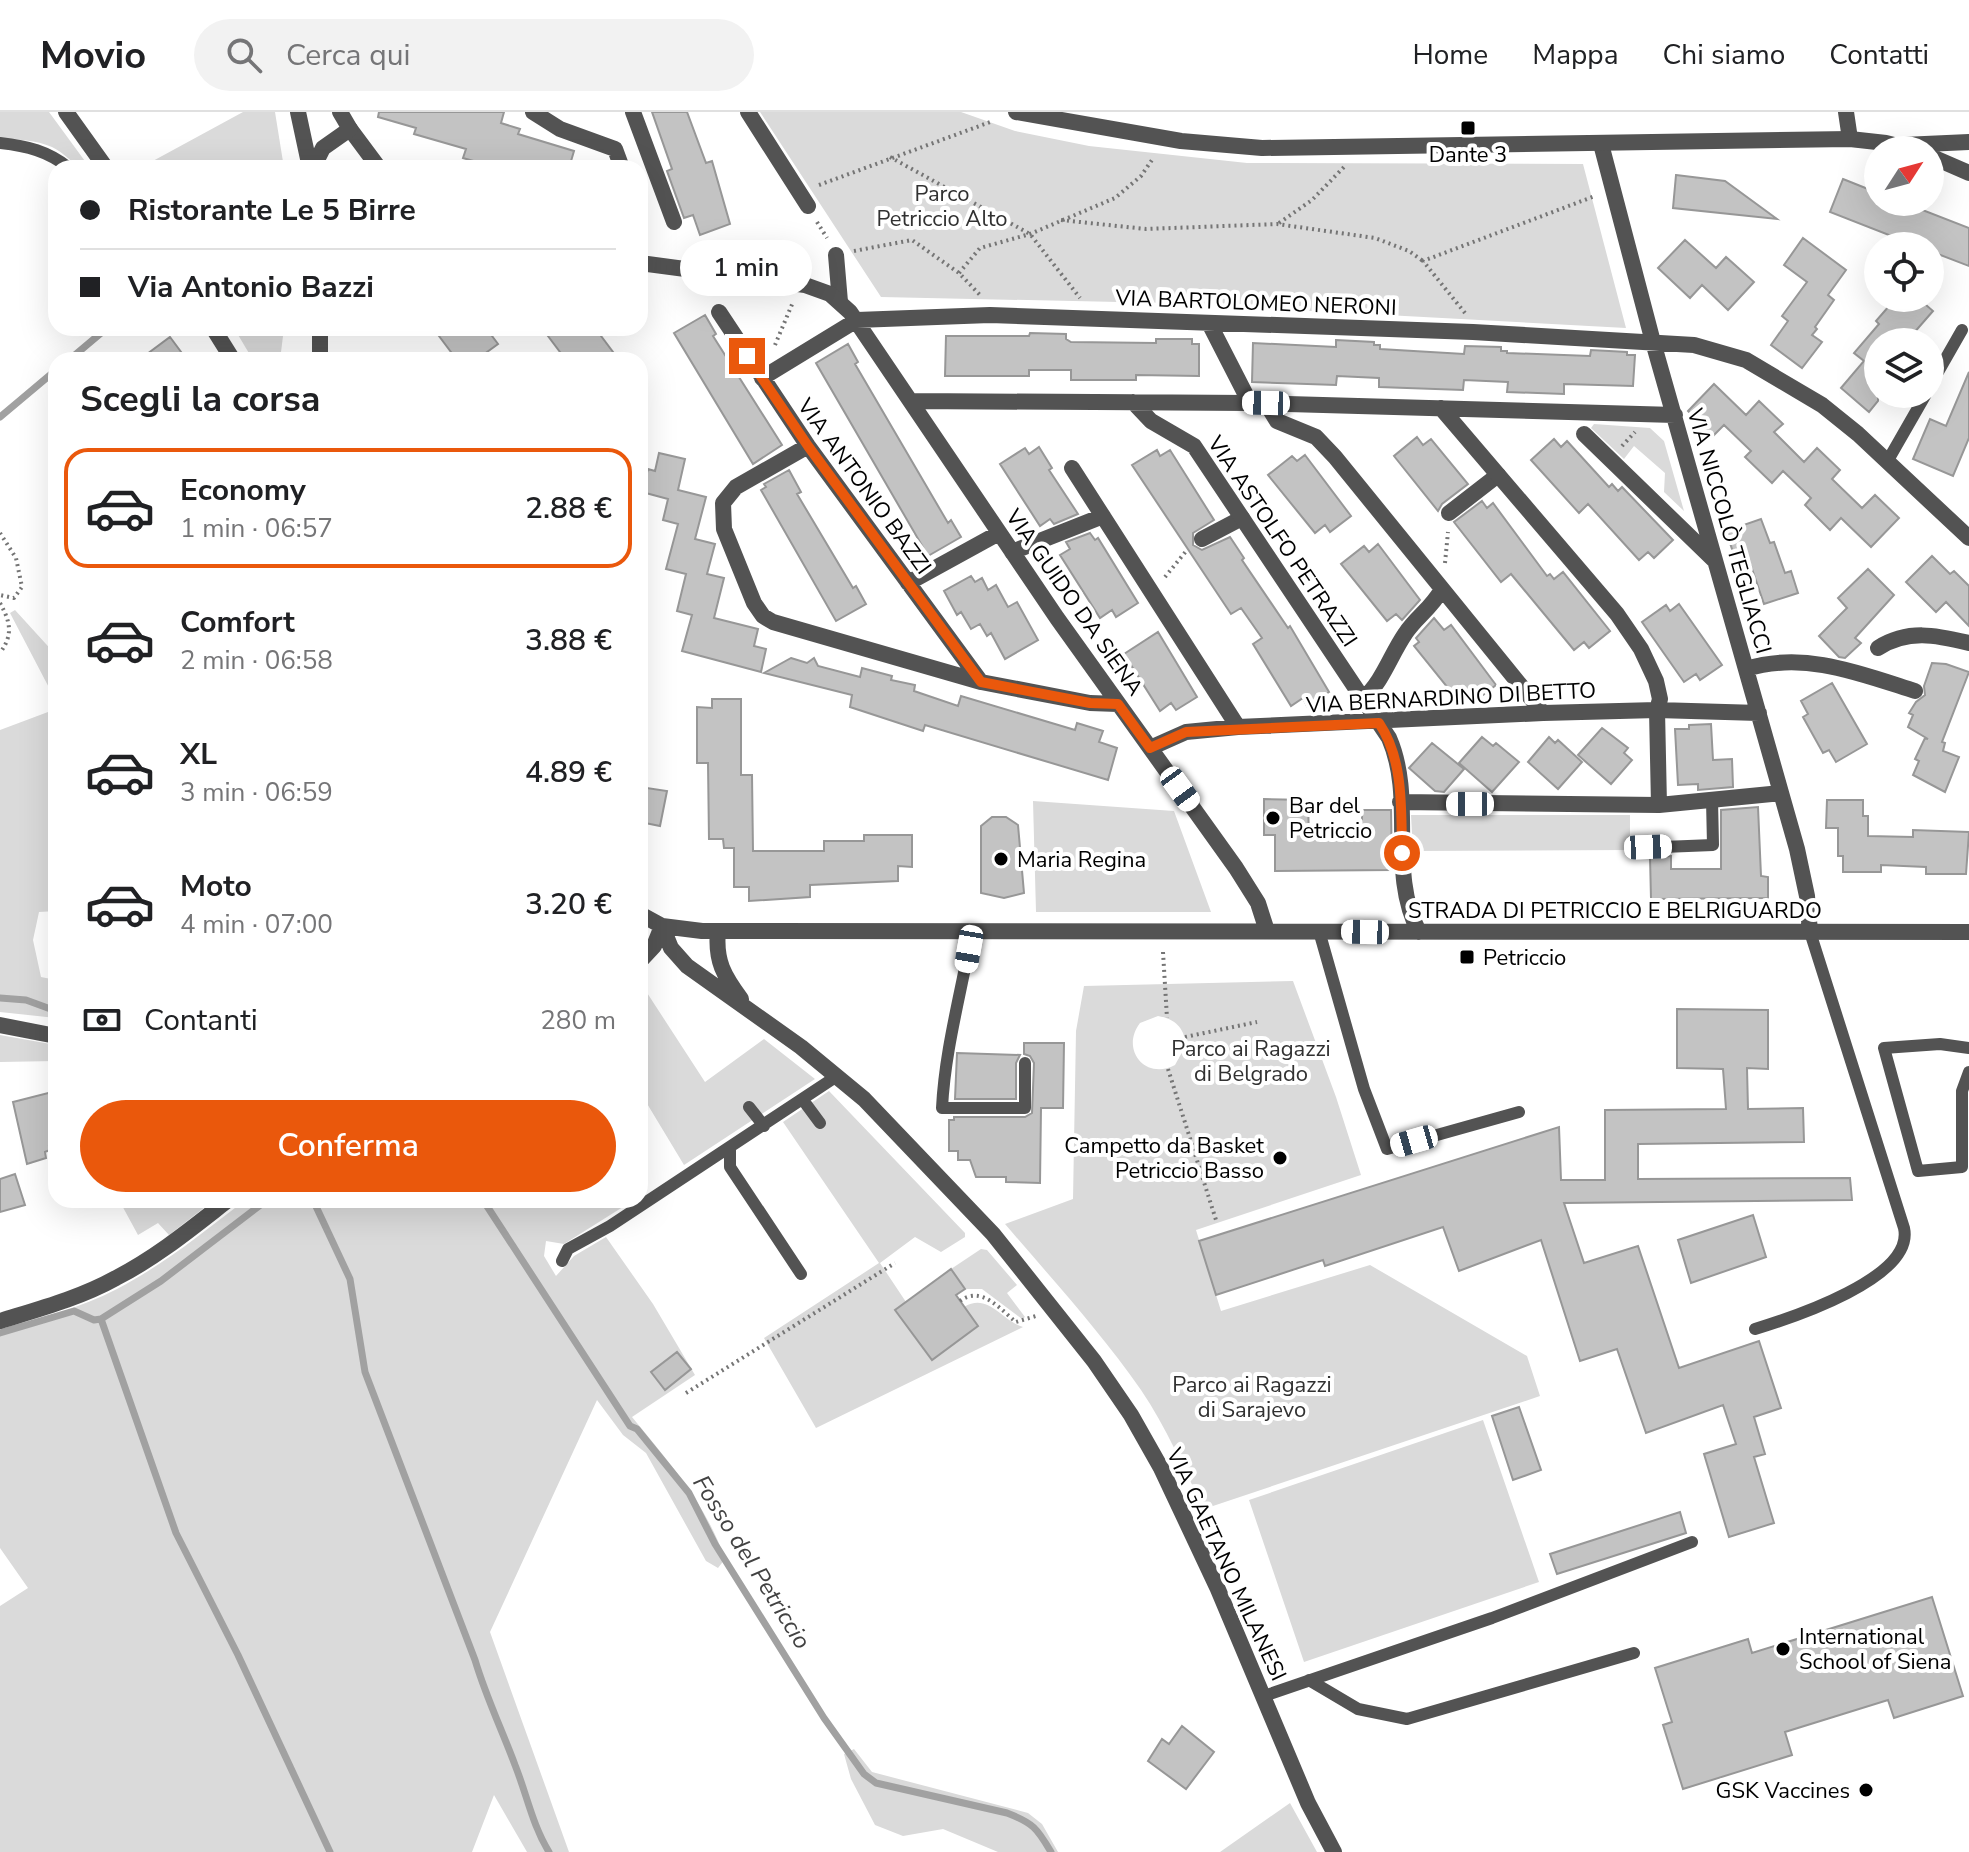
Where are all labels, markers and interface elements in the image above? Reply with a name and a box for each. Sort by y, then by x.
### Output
search box [194,19,754,91]
text: Movio [40,30,146,81]
icon: search [222,33,266,77]
text: Cerca qui [286,35,410,76]
text: Home [1412,36,1488,74]
text: Mappa [1532,36,1619,74]
text: Chi siamo [1663,36,1785,74]
text: Contatti [1829,36,1929,74]
marker: Dante 3 [1459,119,1477,137]
north arrow [1864,136,1944,216]
map controls [1864,136,1944,408]
place label: Dante 3 [1429,140,1507,170]
park label: Parco Petriccio Alto [876,179,1008,234]
text: Ristorante Le 5 Birre [128,190,416,231]
button: locate [1864,232,1944,312]
callout: 1 min [681,240,813,296]
text: 1 min [713,250,779,285]
text: Via Antonio Bazzi [128,267,374,308]
street label: VIA BARTOLOMEO NERONI [1114,283,1397,323]
button: layers [1864,328,1944,408]
route end [729,338,765,374]
text: Scegli la corsa [80,375,320,424]
car [1242,391,1290,415]
street label: VIA ANTONIO BAZZI [790,392,938,581]
street label: VIA NICCOLÒ TEGLIACCI [1679,404,1778,657]
street label: VIA ASTOLFO PETRAZZI [1200,429,1364,653]
text: Economy [180,470,306,511]
icon: car [84,472,156,544]
text: 2.88 € [525,488,612,529]
street label: VIA GUIDO DA SIENA [998,503,1150,702]
text: 1 min · 06:57 [180,511,333,546]
text: Comfort [180,602,295,643]
icon: car [84,604,156,676]
text: 3.88 € [525,620,612,661]
text: 2 min · 06:58 [180,643,333,678]
street label: VIA BERNARDINO DI BETTO [1304,675,1597,721]
text: XL [180,734,217,775]
icon: car [84,736,156,808]
text: 4.89 € [525,752,612,793]
car [1156,763,1204,815]
text: 3 min · 06:59 [180,775,333,810]
place label: Bar del Petriccio [1289,791,1372,846]
car [1446,792,1494,816]
marker: Bar del Petriccio [1264,809,1282,827]
car [1624,834,1672,860]
route start [1384,835,1420,871]
place label: Maria Regina [1017,845,1146,875]
marker: Maria Regina [992,850,1010,868]
text: Moto [180,866,252,907]
icon: car [84,868,156,940]
text: 3.20 € [525,884,612,925]
street label: STRADA DI PETRICCIO E BELRIGUARDO [1408,896,1822,926]
text: 4 min · 07:00 [180,907,333,942]
car [1341,920,1389,944]
car [953,923,985,975]
place label: Petriccio [1483,943,1566,973]
marker: Petriccio [1458,948,1476,966]
icon: cash [80,998,124,1042]
text: Contanti [144,1000,258,1041]
text: 280 m [540,1003,616,1038]
park label: Parco ai Ragazzi di Belgrado [1171,1034,1331,1089]
button: Conferma [80,1100,616,1192]
car [1388,1123,1440,1159]
place label: Campetto da Basket Petriccio Basso [1064,1131,1264,1186]
marker: Campetto da Basket Petriccio Basso [1271,1149,1289,1167]
park label: Parco ai Ragazzi di Sarajevo [1172,1370,1332,1425]
street label: VIA GAETANO MILANESI [1159,1442,1293,1686]
water label: Fosso del Petriccio [686,1469,818,1655]
place label: International School of Siena [1799,1622,1951,1677]
marker: International School of Siena [1774,1640,1792,1658]
place label: GSK Vaccines [1715,1776,1850,1806]
marker: GSK Vaccines [1857,1781,1875,1799]

